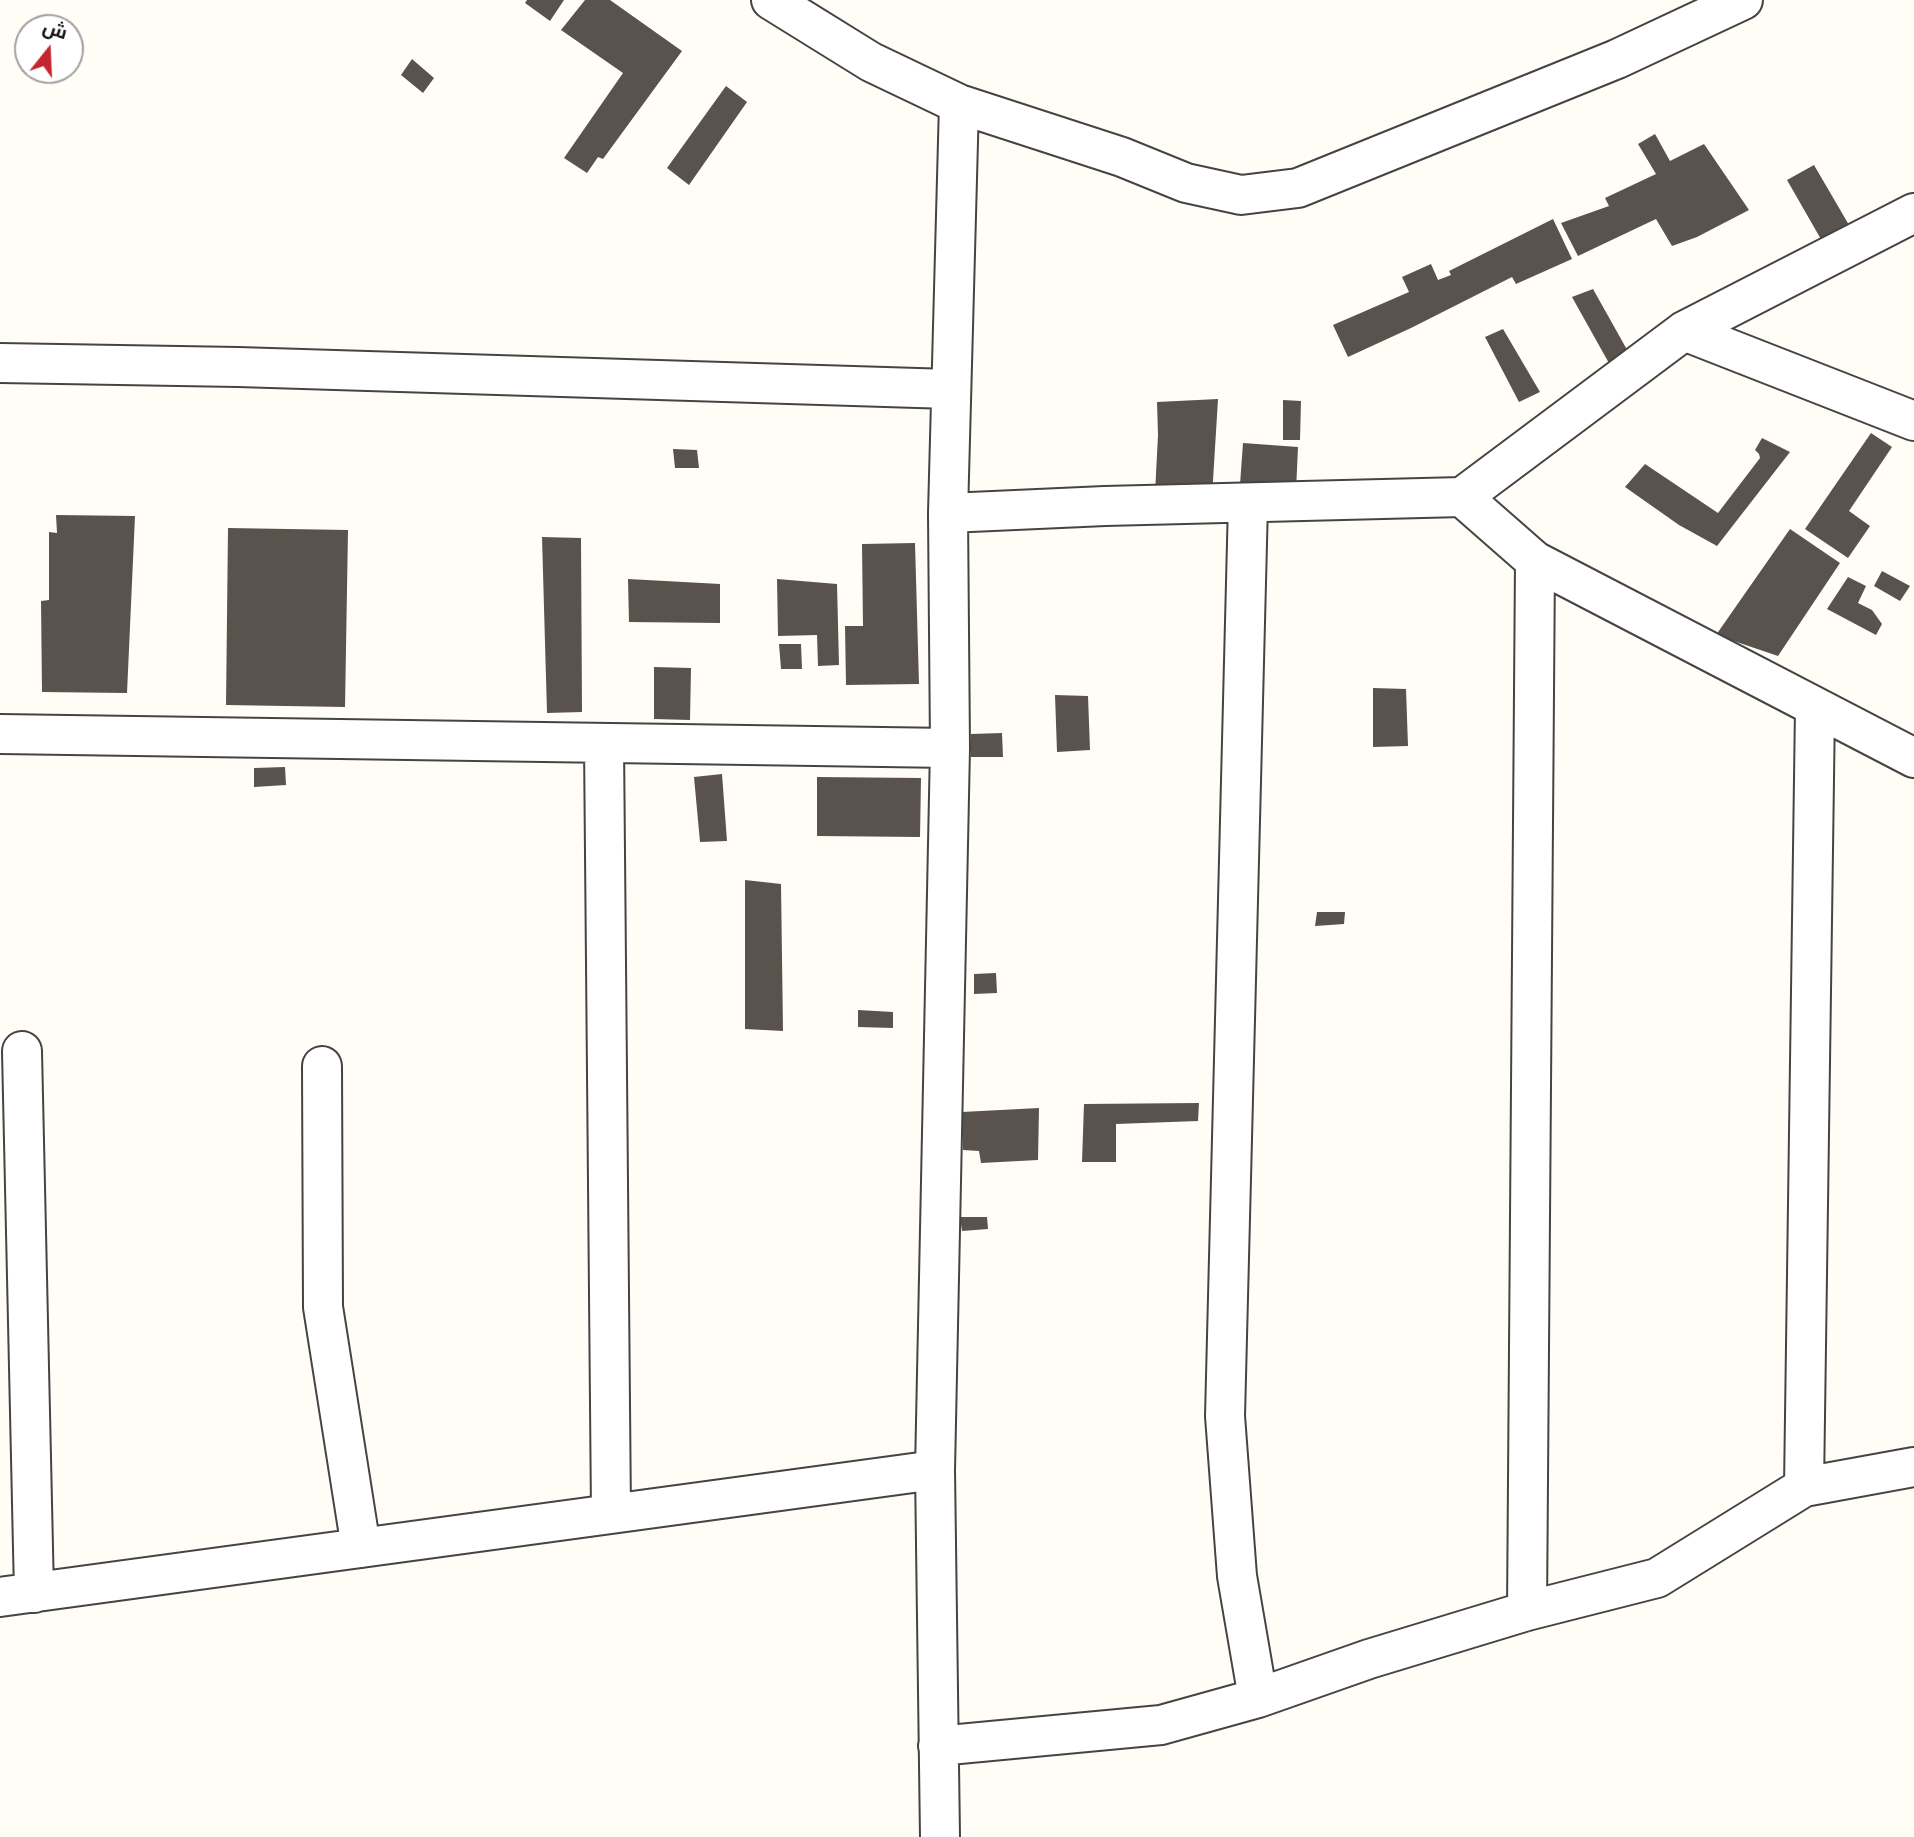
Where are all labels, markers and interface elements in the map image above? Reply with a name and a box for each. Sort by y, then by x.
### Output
text: ش [39,13,71,48]
north arrow [14,14,84,84]

